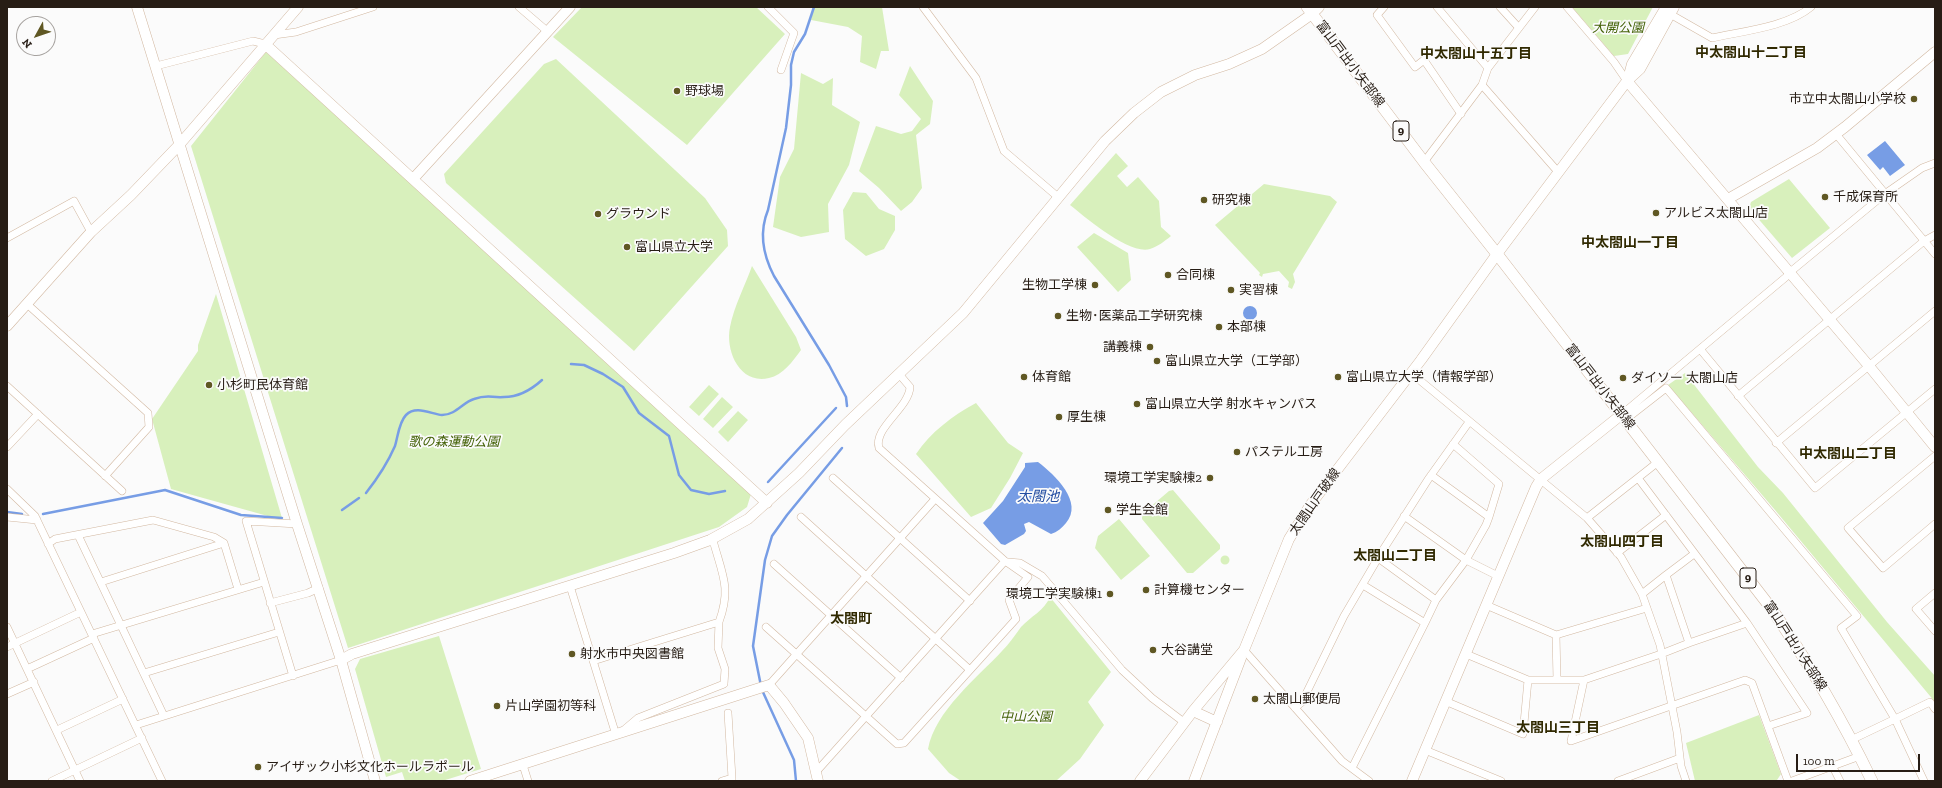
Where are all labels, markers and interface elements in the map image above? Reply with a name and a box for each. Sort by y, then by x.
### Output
north arrow [16,16,56,56]
street label: 富山戸出小矢部線 [1312,18,1388,110]
park label: 大開公園 [1592,20,1644,36]
text: N [20,36,35,51]
district label: 中太閤山十二丁目 [1695,45,1807,61]
district label: 中太閤山十五丁目 [1420,46,1532,62]
place label: 野球場 [685,83,724,99]
marker: 野球場 [672,86,682,96]
place label: 市立中太閤山小学校 [1789,91,1906,107]
marker: 市立中太閤山小学校 [1909,94,1919,104]
road number: 9 [1393,121,1409,141]
place label: 千成保育所 [1833,189,1898,205]
place label: 研究棟 [1212,192,1251,208]
marker: 千成保育所 [1820,192,1830,202]
marker: 研究棟 [1199,195,1209,205]
place label: アルビス太閤山店 [1664,205,1768,221]
place label: グラウンド [606,206,671,222]
marker: アルビス太閤山店 [1651,208,1661,218]
marker: グラウンド [593,209,603,219]
district label: 中太閤山一丁目 [1581,235,1679,251]
place label: 富山県立大学 [635,239,713,255]
marker: 富山県立大学 [622,242,632,252]
place label: 合同棟 [1176,267,1215,283]
marker: 合同棟 [1163,270,1173,280]
place label: 生物工学棟 [1022,277,1087,293]
marker: 生物工学棟 [1090,280,1100,290]
place label: 実習棟 [1239,282,1278,298]
marker: 実習棟 [1226,285,1236,295]
place label: 生物･医薬品工学研究棟 [1066,308,1202,324]
marker: 生物･医薬品工学研究棟 [1053,311,1063,321]
place label: 本部棟 [1227,319,1266,335]
marker: 本部棟 [1214,322,1224,332]
place label: 講義棟 [1103,339,1142,355]
street label: 富山戸出小矢部線 [1562,341,1638,433]
marker: 講義棟 [1145,342,1155,352]
place label: 富山県立大学（工学部） [1165,353,1308,369]
marker: 富山県立大学（工学部） [1152,356,1162,366]
place label: 体育館 [1032,369,1071,385]
place label: 富山県立大学（情報学部） [1346,369,1502,385]
place label: ダイソー 太閤山店 [1631,370,1738,386]
marker: 体育館 [1019,372,1029,382]
marker: 富山県立大学（情報学部） [1333,372,1343,382]
marker: ダイソー 太閤山店 [1618,373,1628,383]
place label: 小杉町民体育館 [217,377,308,393]
marker: 小杉町民体育館 [204,380,214,390]
place label: 富山県立大学 射水キャンパス [1145,396,1317,412]
marker: 富山県立大学 射水キャンパス [1132,399,1142,409]
place label: 厚生棟 [1067,409,1106,425]
marker: 厚生棟 [1054,412,1064,422]
park label: 歌の森運動公園 [409,434,499,450]
place label: パステル工房 [1245,444,1323,460]
district label: 中太閤山二丁目 [1799,446,1897,462]
marker: パステル工房 [1232,447,1242,457]
street label: 太閤山戸破線 [1286,466,1344,538]
place label: 環境工学実験棟2 [1104,470,1202,486]
marker: 環境工学実験棟2 [1205,473,1215,483]
water label: 太閤池 [1017,489,1059,505]
place label: 学生会館 [1116,502,1168,518]
marker: 学生会館 [1103,505,1113,515]
district label: 太閤山四丁目 [1580,534,1664,550]
district label: 太閤山二丁目 [1353,548,1437,564]
road number: 9 [1740,568,1756,588]
place label: 計算機センター [1154,582,1245,598]
marker: 計算機センター [1141,585,1151,595]
place label: 環境工学実験棟1 [1006,586,1102,602]
marker: 環境工学実験棟1 [1105,589,1115,599]
street label: 富山戸出小矢部線 [1760,598,1830,694]
district label: 太閤町 [830,611,872,627]
place label: 大谷講堂 [1161,642,1213,658]
marker: 大谷講堂 [1148,645,1158,655]
place label: 射水市中央図書館 [580,646,684,662]
marker: 射水市中央図書館 [567,649,577,659]
place label: 太閤山郵便局 [1263,691,1341,707]
marker: 太閤山郵便局 [1250,694,1260,704]
place label: 片山学園初等科 [505,698,596,714]
marker: 片山学園初等科 [492,701,502,711]
park label: 中山公園 [1000,709,1052,725]
district label: 太閤山三丁目 [1516,720,1600,736]
scale bar [1798,746,1922,772]
text: 100 m [1803,754,1835,768]
place label: アイザック小杉文化ホールラポール [266,759,474,775]
marker: アイザック小杉文化ホールラポール [253,762,263,772]

